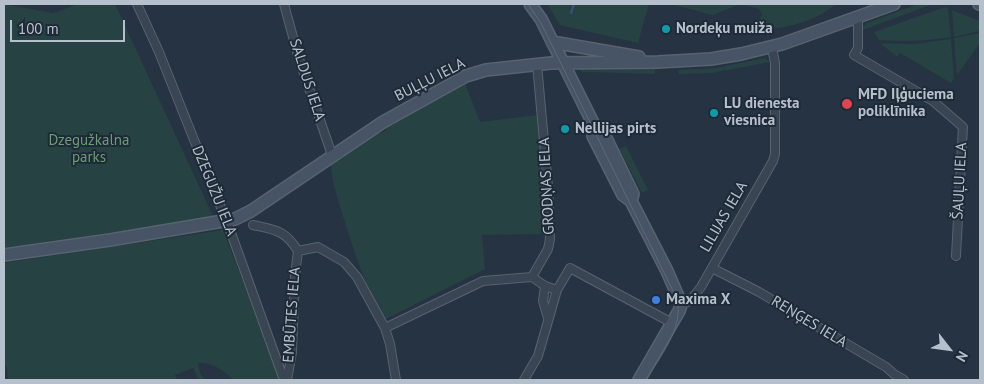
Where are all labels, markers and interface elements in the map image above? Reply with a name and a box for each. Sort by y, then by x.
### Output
scale bar [12,10,128,42]
text: 100 m [18,19,59,38]
place label: Nordeķu muiža [676,20,773,38]
marker: Nordeķu muiža [660,23,672,35]
street label: SALDUS IELA [285,37,329,123]
street label: BUĻĻU IELA [392,55,468,105]
place label: MFD Iļģuciema poliklīnika [858,86,954,121]
place label: LU dienesta viesnica [724,95,799,130]
marker: MFD Iļģuciema poliklīnika [840,97,854,111]
marker: LU dienesta viesnica [708,107,720,119]
place label: Nellijas pirts [575,120,656,138]
marker: Nellijas pirts [559,123,571,135]
park label: Dzegužkalna parks [49,132,129,167]
street label: GRODŅAS IELA [535,137,559,235]
street label: ŠAUĻU IELA [949,142,971,220]
street label: DZEGUŽU IELA [188,143,240,239]
street label: LILIJAS IELA [697,179,751,255]
street label: EMBŪTES IELA [280,267,304,363]
place label: Maxima X [666,291,730,309]
street label: REŅĢES IELA [768,292,850,352]
marker: Maxima X [650,294,662,306]
north arrow [924,324,974,374]
text: N [952,348,972,365]

